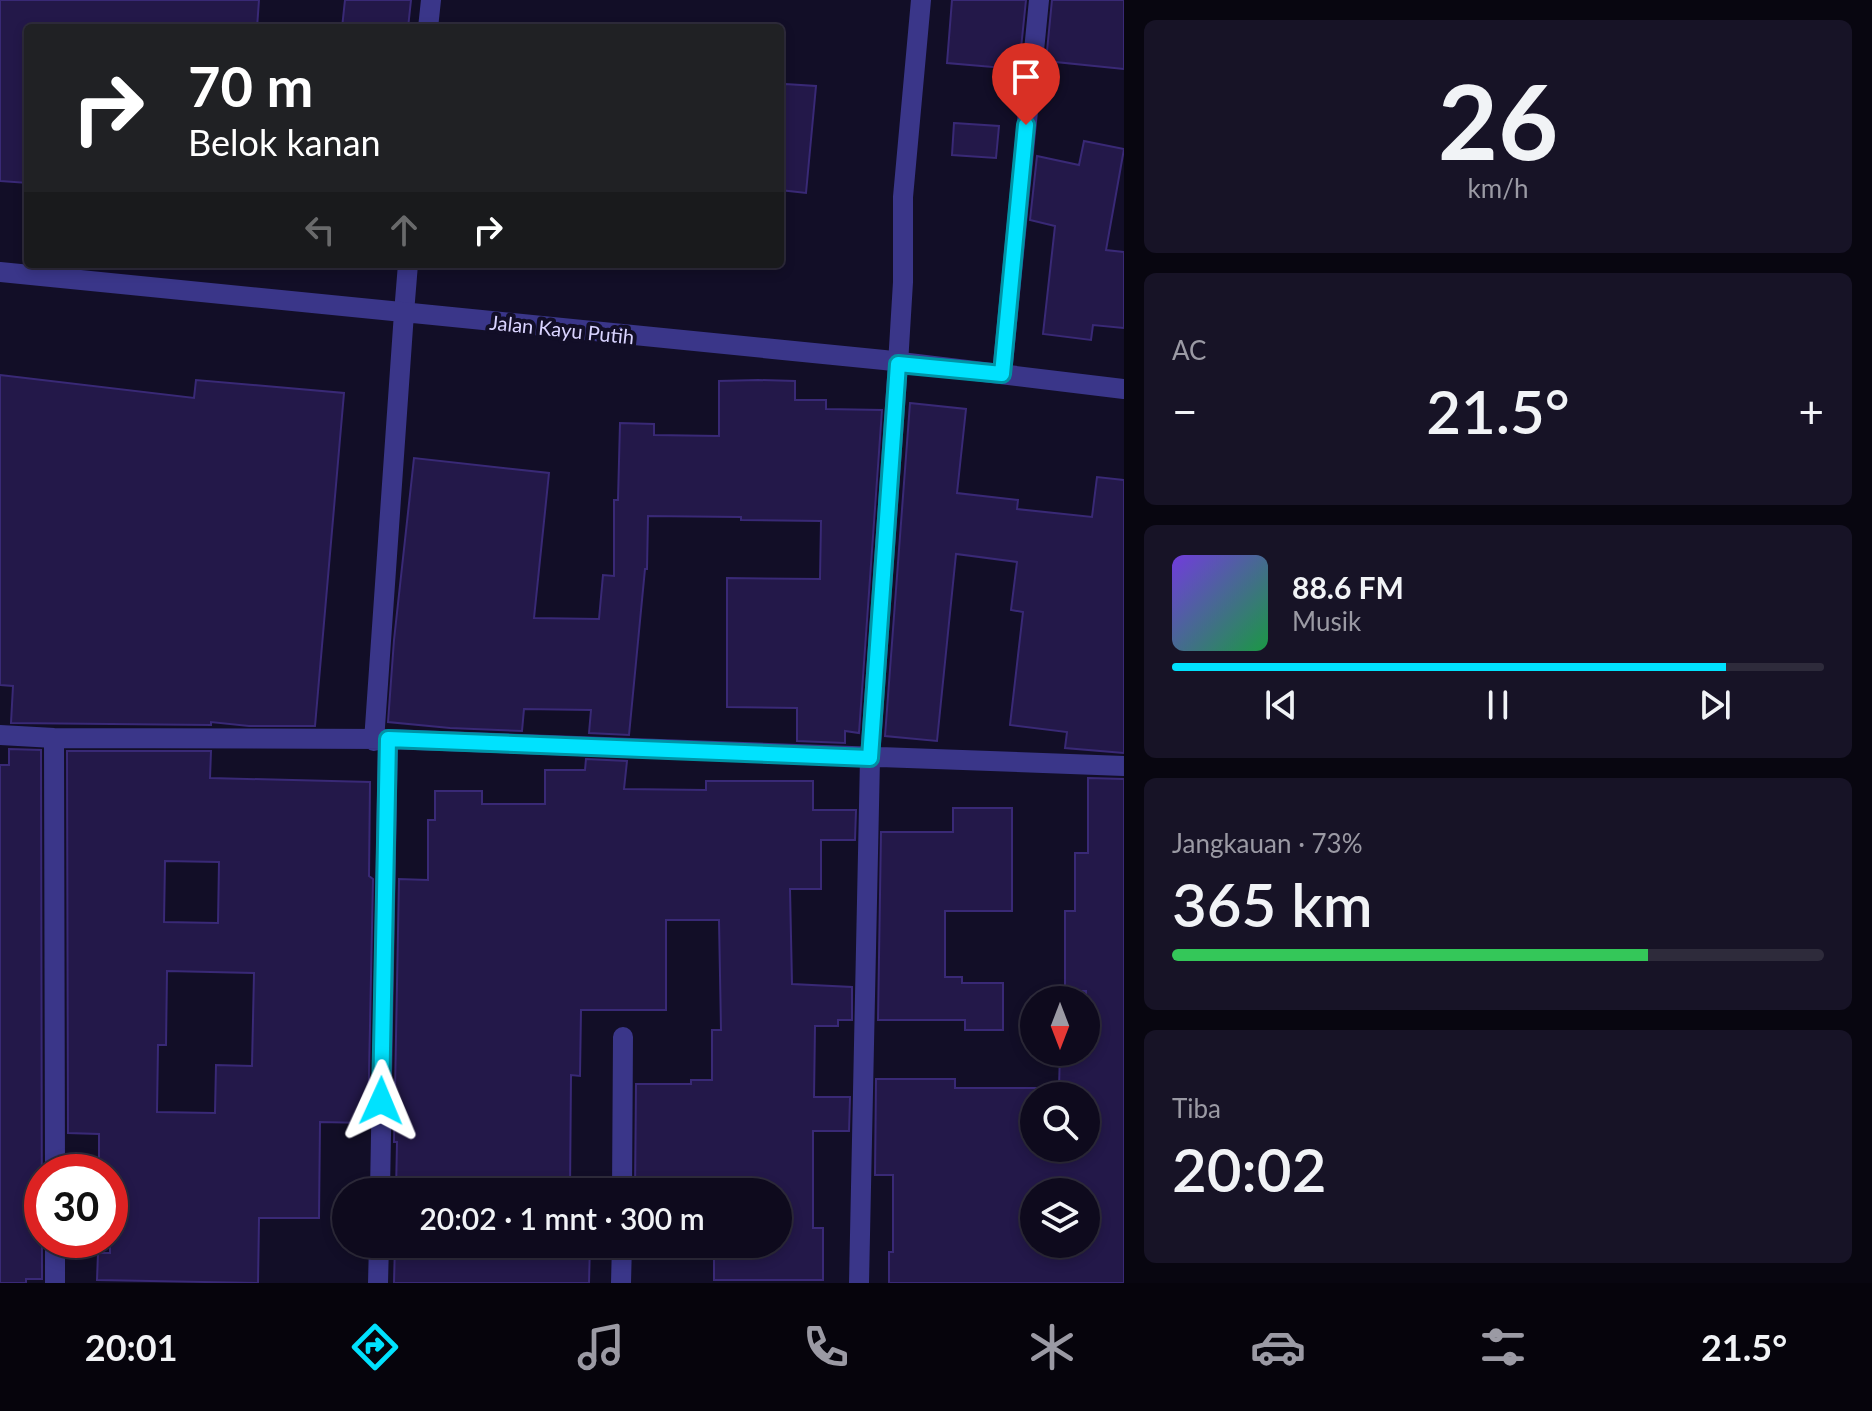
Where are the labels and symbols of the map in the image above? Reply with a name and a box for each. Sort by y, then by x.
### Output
pin [992,43,1060,125]
street label: Jalan Kayu Putih [489,309,635,349]
north arrow [1020,986,1100,1066]
position arrow [339,1059,423,1143]
speed limit sign: 30 [24,1154,128,1258]

